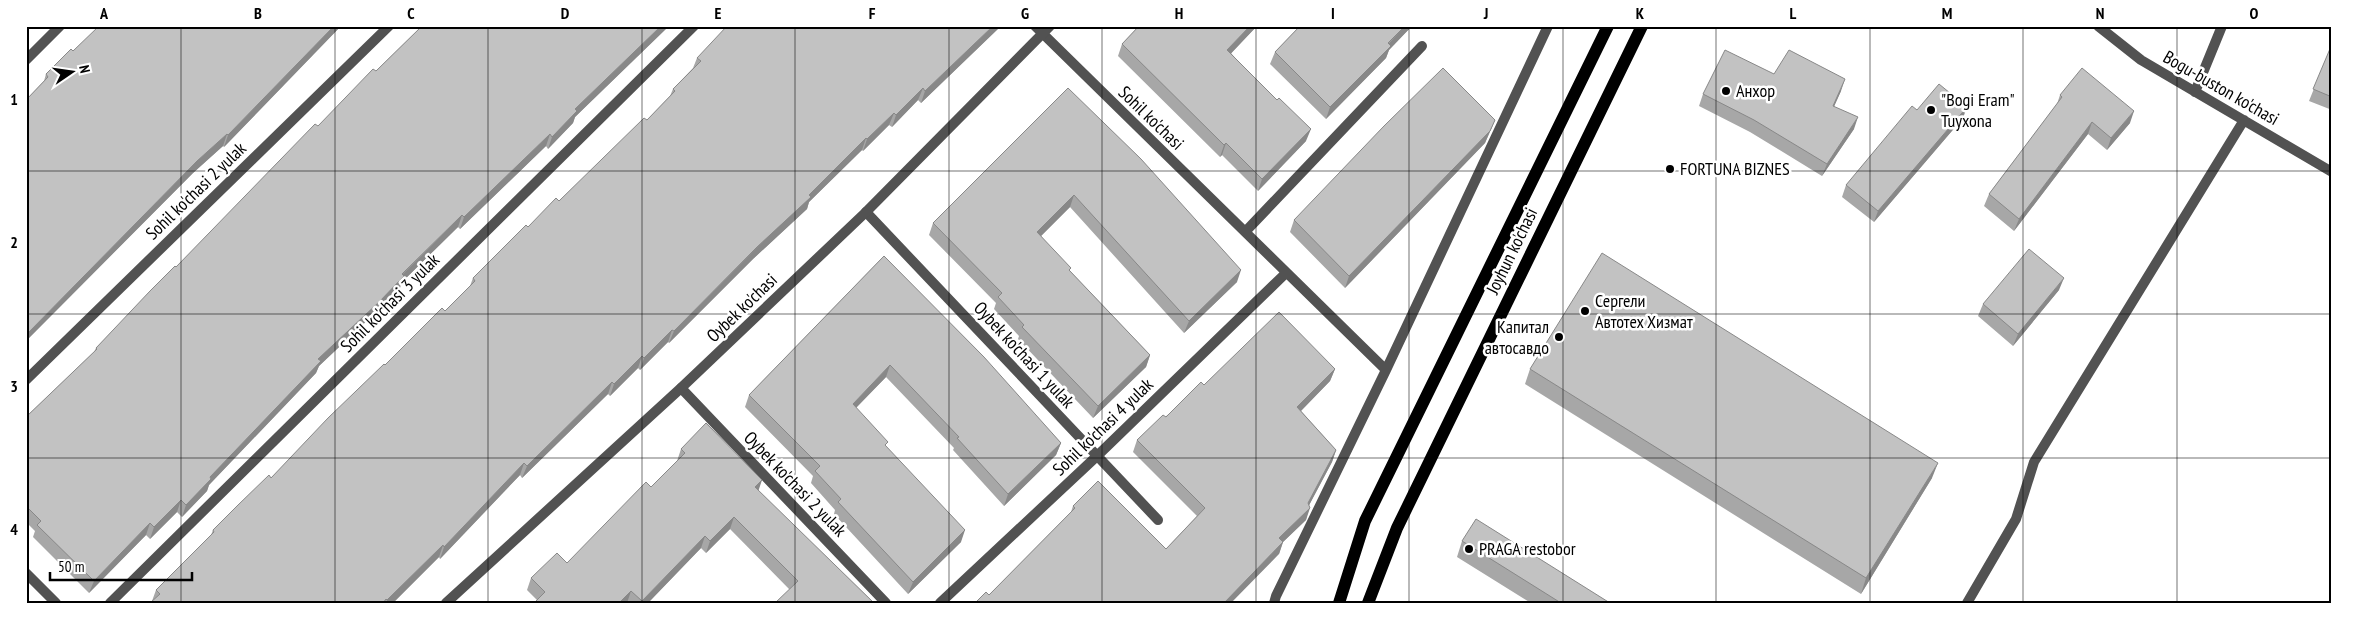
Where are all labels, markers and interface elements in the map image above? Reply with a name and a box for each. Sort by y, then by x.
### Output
text: A [99,3,109,23]
text: B [254,3,262,23]
text: C [407,3,415,23]
text: D [561,3,570,23]
text: E [715,3,722,23]
text: F [869,3,876,23]
text: G [1021,3,1029,23]
text: H [1175,3,1183,23]
text: I [1331,3,1335,23]
text: J [1483,3,1488,23]
text: K [1636,3,1645,23]
text: L [1790,3,1797,23]
text: M [1942,3,1952,23]
text: N [2096,3,2104,23]
text: O [2250,3,2259,23]
street label: Bogu-buston ko'chasi [2159,45,2283,130]
north arrow [48,48,98,98]
text: N [75,63,94,75]
place label: Анхор [1736,79,1775,102]
street label: Sohil ko'chasi [1114,81,1189,155]
marker: Анхор [1720,85,1732,97]
place label: "Bogi Eram" Tuyxona [1941,88,2015,132]
text: 1 [10,89,18,109]
marker: "Bogi Eram" Tuyxona [1925,104,1937,116]
street label: Sohil ko'chasi 2 yulak [141,137,251,244]
place label: FORTUNA BIZNES [1680,157,1790,180]
marker: FORTUNA BIZNES [1664,163,1676,175]
street label: Joyhun ko'chasi [1480,204,1542,299]
text: 2 [10,232,18,252]
street label: Sohil ko'chasi 3 yulak [335,248,444,357]
street label: Oybek ko'chasi [702,268,782,347]
place label: Сергели Автотех Хизмат [1595,289,1693,333]
street label: Oybek ko'chasi 1 yulak [969,296,1080,413]
marker: Сергели Автотех Хизмат [1579,305,1591,317]
place label: Капитал автосавдо [1485,315,1549,359]
marker: Капитал автосавдо [1553,331,1565,343]
street label: Sohil ko'chasi 4 yulak [1048,373,1158,480]
text: 3 [10,376,18,396]
street label: Oybek ko'chasi 2 yulak [739,426,851,541]
text: 4 [10,519,18,539]
place label: PRAGA restobor [1479,537,1576,560]
marker: PRAGA restobor [1463,543,1475,555]
scale bar [50,549,192,581]
text: 50 m [58,557,84,576]

